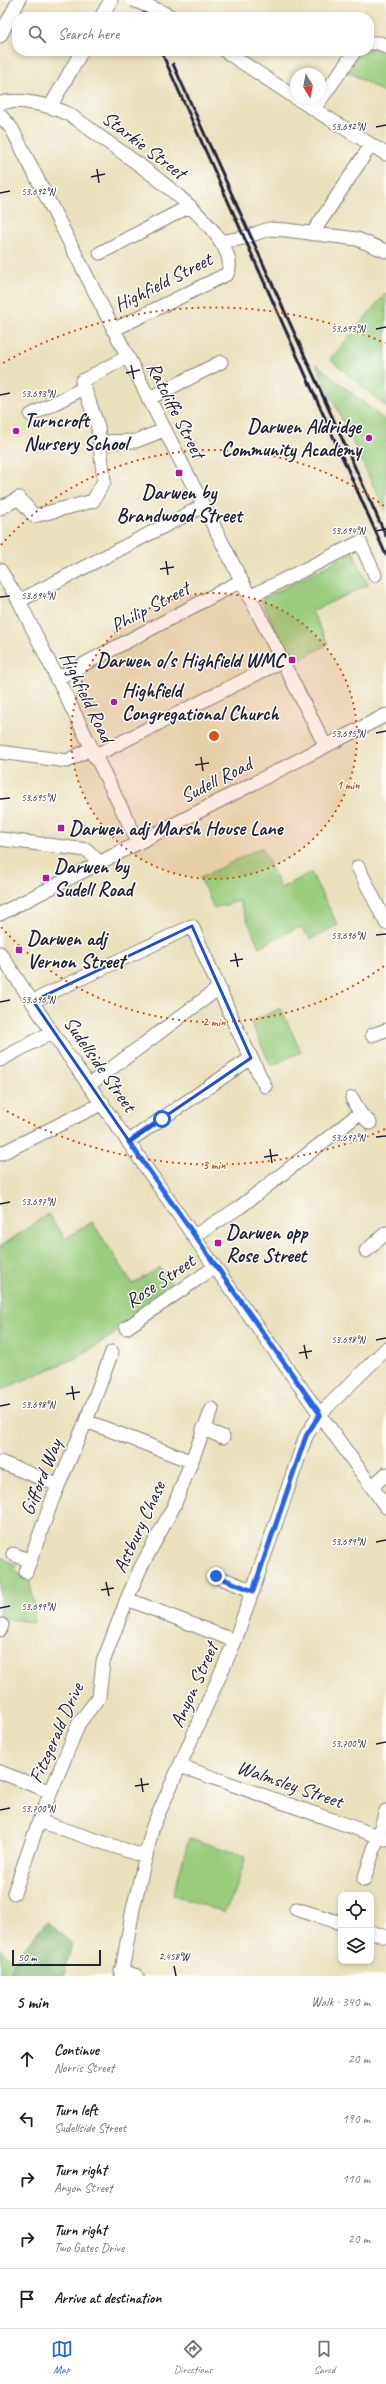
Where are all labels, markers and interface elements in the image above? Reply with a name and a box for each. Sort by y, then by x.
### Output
search box [12,12,374,56]
icon: search [26,23,48,45]
text: Search here [58,25,119,44]
north arrow [290,68,326,104]
street label: Starkie Street [97,105,194,187]
text: 53.692°N [331,120,367,133]
text: 53.692°N [21,185,57,198]
street label: Highfield Street [110,246,218,317]
text: 53.693°N [331,322,367,335]
street label: Ratcliffe Street [141,358,212,465]
text: 53.693°N [21,387,57,400]
place label: Turncroft Nursery School [24,408,132,456]
place label: Darwen Aldridge Community Academy [221,414,363,463]
marker: Turncroft Nursery School [11,426,21,436]
marker: Darwen Aldridge Community Academy [364,433,374,443]
marker: Darwen by Brandwood Street [174,468,184,478]
place label: Darwen by Brandwood Street [116,480,244,528]
text: 53.694°N [331,524,367,537]
street label: Philip Street [106,574,197,638]
text: 53.694°N [21,589,57,602]
street label: Highfield Road [54,648,121,749]
place label: Darwen o/s Highfield WMC [96,648,287,673]
marker: Darwen o/s Highfield WMC [287,655,297,665]
place label: Highfield Congregational Church [122,678,279,726]
marker: Highfield Congregational Church [109,697,119,707]
text: 53.695°N [331,727,367,740]
centre of rings [207,729,221,743]
street label: Sudell Road [176,750,259,809]
text: 1 min [337,777,360,793]
text: 53.695°N [21,791,57,804]
place label: Darwen adj Marsh House Lane [69,816,284,841]
marker: Darwen adj Marsh House Lane [56,823,66,833]
place label: Darwen by Sudell Road [54,854,136,902]
marker: Darwen by Sudell Road [41,873,51,883]
place label: Darwen adj Vernon Street [27,926,128,974]
text: 53.696°N [331,929,367,942]
marker: Darwen adj Vernon Street [14,945,24,955]
text: 53.696°N [21,993,57,1006]
street label: Sudellside Street [58,1011,143,1118]
text: 2 min [203,1014,226,1030]
route start [153,1110,171,1128]
text: 53.697°N [331,1131,367,1144]
text: 3 min [203,1157,226,1173]
text: 53.697°N [21,1195,57,1208]
place label: Darwen opp Rose Street [226,1220,309,1268]
marker: Darwen opp Rose Street [213,1238,223,1248]
street label: Rose Street [120,1247,202,1313]
text: 53.698°N [331,1333,367,1346]
text: 53.698°N [21,1398,57,1411]
street label: Gifford Way [14,1433,68,1519]
street label: Astbury Chase [107,1476,172,1577]
text: 53.699°N [331,1535,367,1548]
route end [207,1567,225,1585]
text: 53.699°N [21,1600,57,1613]
street label: Anyon Street [164,1636,225,1731]
street label: Fitzgerald Drive [23,1678,90,1787]
text: 53.700°N [331,1737,367,1750]
street label: Walmsley Street [234,1754,348,1815]
text: 53.700°N [21,1802,57,1815]
map controls [338,1892,374,1964]
button: locate [338,1892,374,1928]
button: layers [338,1928,374,1964]
scale bar [12,1948,101,1967]
text: 50 m [18,1950,37,1964]
text: 2.458°W [159,1950,191,1963]
text: 5 min [16,1992,48,2013]
text: Walk · 340 m [311,1994,370,2010]
text: Continue [54,2041,99,2060]
icon: ahead [16,2048,38,2070]
text: 20 m [348,2051,370,2067]
text: Norris Street [54,2060,114,2076]
text: Turn left [54,2101,97,2120]
icon: left [16,2108,38,2130]
text: 190 m [342,2111,370,2127]
text: Sudellside Street [54,2120,126,2136]
text: Turn right [54,2161,107,2180]
icon: right [16,2168,38,2190]
text: 110 m [342,2171,370,2187]
text: Anyon Street [54,2180,113,2196]
text: Turn right [54,2221,107,2240]
icon: right [16,2228,38,2250]
text: 20 m [348,2231,370,2247]
text: Two Gates Drive [54,2240,124,2256]
icon: arrive [16,2288,38,2310]
text: Arrive at destination [54,2289,161,2308]
tab: Map [51,2338,73,2376]
tab: Directions [174,2338,212,2376]
tab: Saved [313,2338,335,2376]

